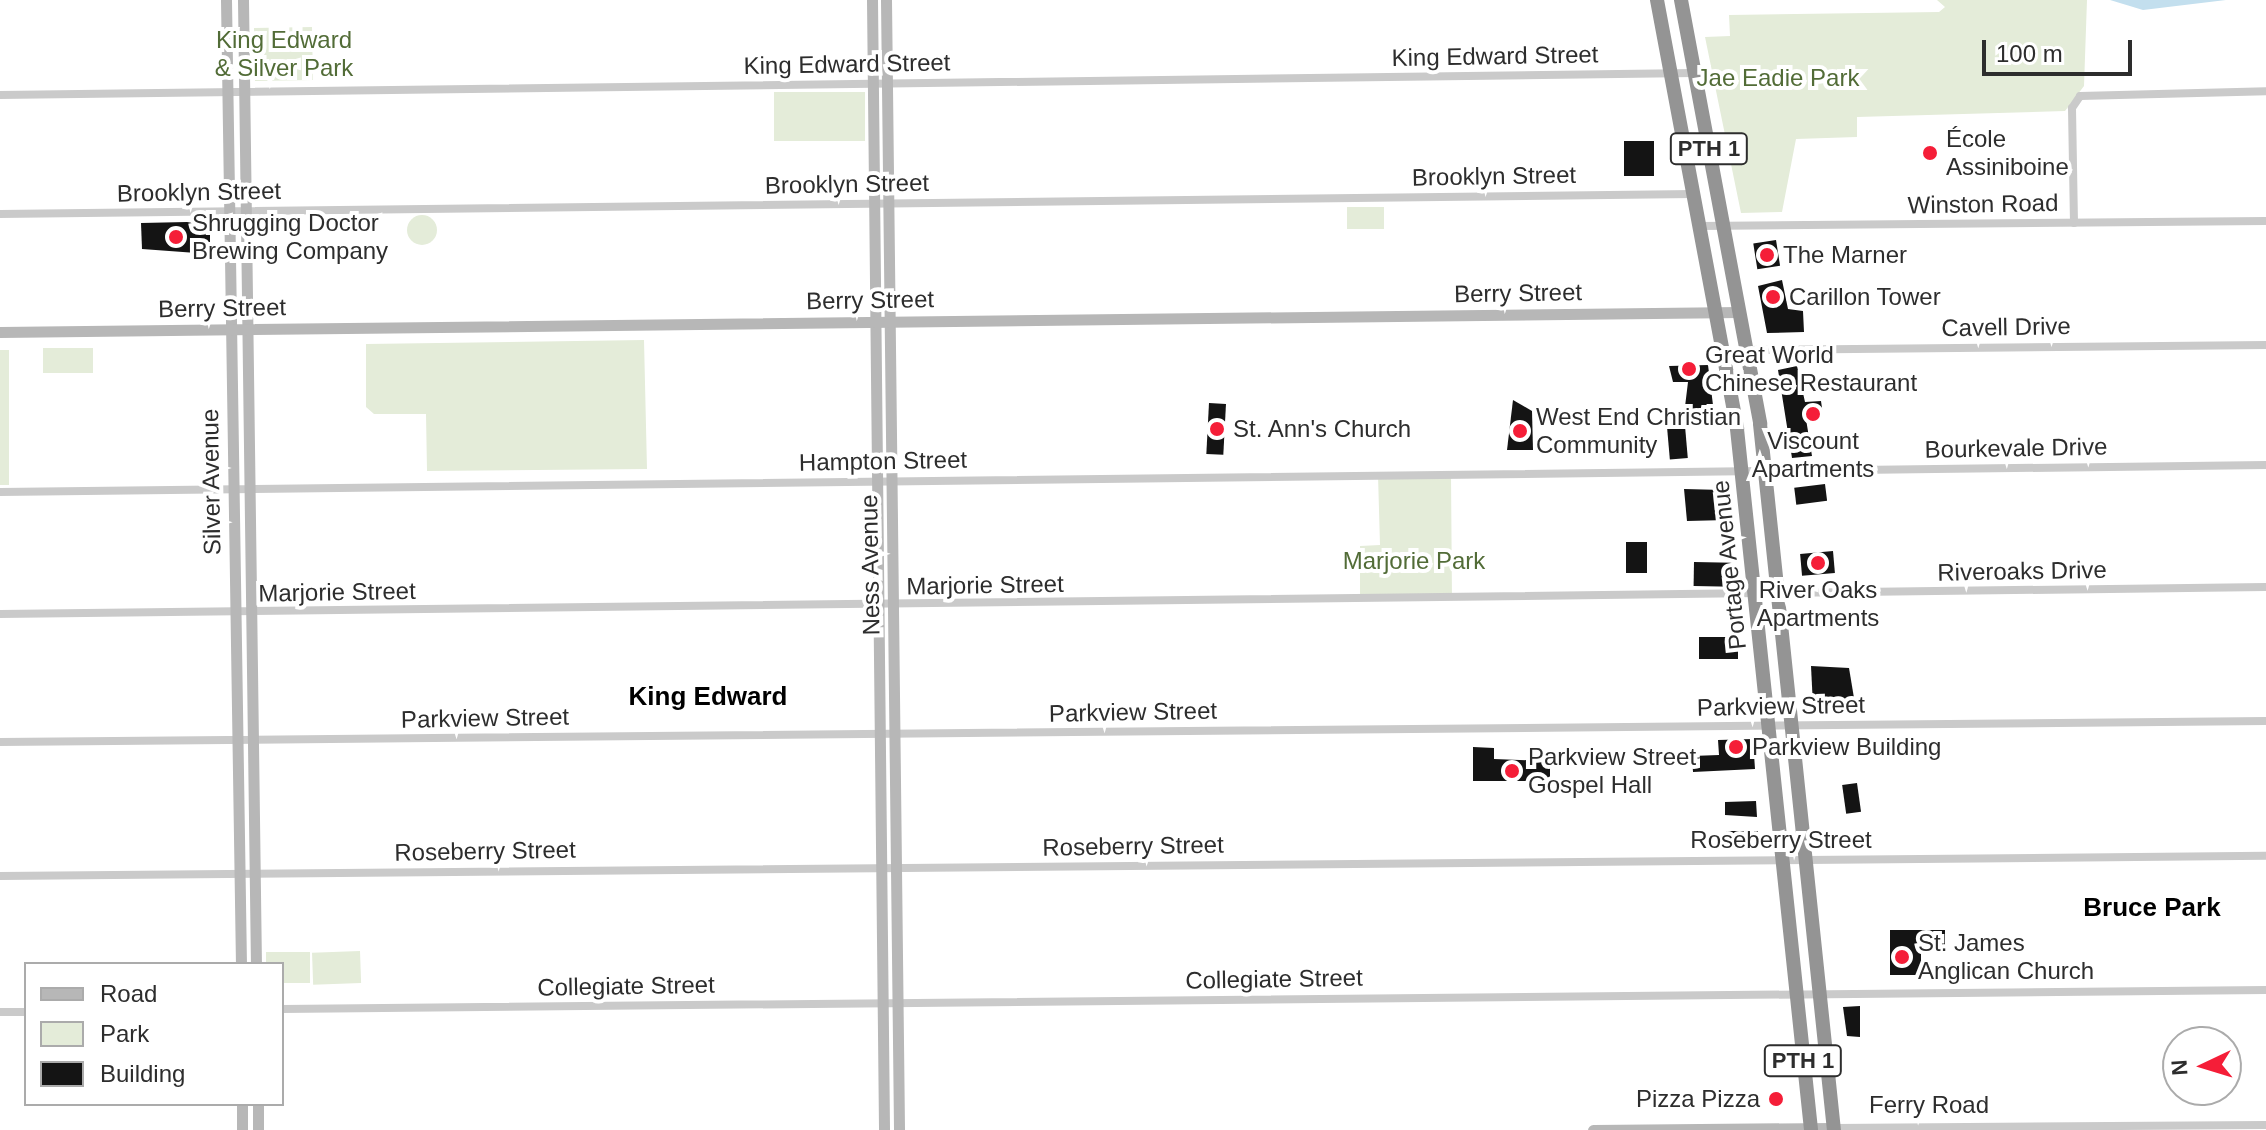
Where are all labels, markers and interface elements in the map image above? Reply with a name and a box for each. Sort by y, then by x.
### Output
scale bar [1986,24,2136,74]
park label: King Edward & Silver Park [215,26,353,82]
street label: King Edward Street [1391,40,1599,72]
text: 100 m [1996,40,2063,67]
street label: King Edward Street [743,48,951,80]
park label: Jae Eadie Park [1697,64,1859,92]
place label: École Assiniboine [1946,125,2069,181]
road number: PTH 1 [1669,131,1749,167]
marker: École Assiniboine [1921,144,1939,162]
street label: Brooklyn Street [1412,160,1576,192]
street label: Brooklyn Street [765,168,929,200]
street label: Brooklyn Street [117,176,281,208]
street label: Winston Road [1907,188,2059,220]
place label: Shrugging Doctor Brewing Company [192,209,388,265]
marker: Shrugging Doctor Brewing Company [167,228,185,246]
place label: The Marner [1783,241,1907,269]
marker: The Marner [1758,246,1776,264]
street label: Berry Street [1454,277,1582,309]
place label: Carillon Tower [1789,283,1941,311]
street label: Berry Street [806,284,934,316]
marker: Carillon Tower [1764,288,1782,306]
street label: Berry Street [158,292,286,324]
street label: Cavell Drive [1941,311,2071,343]
place label: Great World Chinese Restaurant [1705,341,1917,397]
marker: Great World Chinese Restaurant [1680,360,1698,378]
place label: West End Christian Community [1536,403,1741,459]
marker: Viscount Apartments [1804,405,1822,423]
street label: Silver Avenue [195,408,227,556]
place label: St. Ann's Church [1233,415,1412,443]
marker: St. Ann's Church [1208,420,1226,438]
marker: West End Christian Community [1511,422,1529,440]
place label: Viscount Apartments [1752,427,1874,483]
street label: Bourkevale Drive [1924,432,2108,464]
street label: Hampton Street [799,445,967,477]
street label: Portage Avenue [1706,478,1752,652]
street label: Ness Avenue [854,494,886,636]
park label: Marjorie Park [1343,547,1485,575]
marker: River Oaks Apartments [1809,554,1827,572]
street label: Riveroaks Drive [1937,555,2107,587]
street label: Marjorie Street [906,569,1064,601]
street label: Marjorie Street [258,576,416,608]
place label: River Oaks Apartments [1757,576,1879,632]
district label: King Edward [629,681,787,713]
street label: Parkview Street [1697,690,1865,722]
street label: Parkview Street [1049,696,1217,728]
street label: Parkview Street [401,702,569,734]
place label: Parkview Building [1752,733,1941,761]
marker: Parkview Building [1727,738,1745,756]
place label: Parkview Street Gospel Hall [1528,743,1696,799]
marker: Parkview Street Gospel Hall [1503,762,1521,780]
street label: Roseberry Street [1690,826,1872,854]
street label: Roseberry Street [1042,830,1224,862]
street label: Roseberry Street [394,835,576,867]
district label: Bruce Park [2083,892,2221,924]
place label: St. James Anglican Church [1918,929,2094,985]
marker: St. James Anglican Church [1893,948,1911,966]
legend [24,962,284,1106]
street label: Collegiate Street [1185,963,1363,995]
street label: Collegiate Street [537,970,715,1002]
text: Road [100,980,157,1007]
text: Park [100,1020,149,1047]
north arrow [2162,1026,2242,1106]
road number: PTH 1 [1763,1043,1843,1079]
text: N [2167,1059,2193,1076]
text: Building [100,1060,185,1087]
place label: Pizza Pizza [1636,1085,1760,1113]
marker: Pizza Pizza [1767,1090,1785,1108]
street label: Ferry Road [1869,1091,1989,1119]

